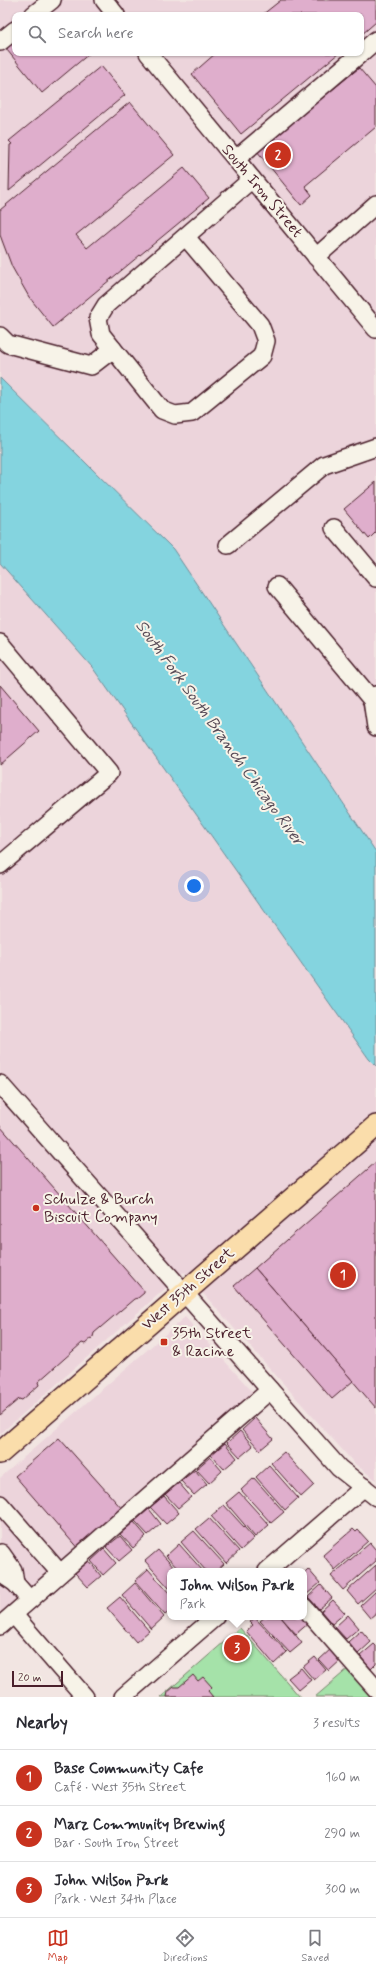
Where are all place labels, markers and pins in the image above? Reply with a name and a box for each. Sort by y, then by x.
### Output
pin: 2 [265,140,291,170]
place label: Schulze & Burch Biscuit Company [44,1189,158,1228]
marker: Schulze & Burch Biscuit Company [31,1203,41,1213]
pin: 1 [330,1260,356,1290]
place label: 35th Street & Racine [172,1323,252,1362]
marker: 35th Street & Racine [159,1337,169,1347]
pin: 3 [224,1633,250,1663]

